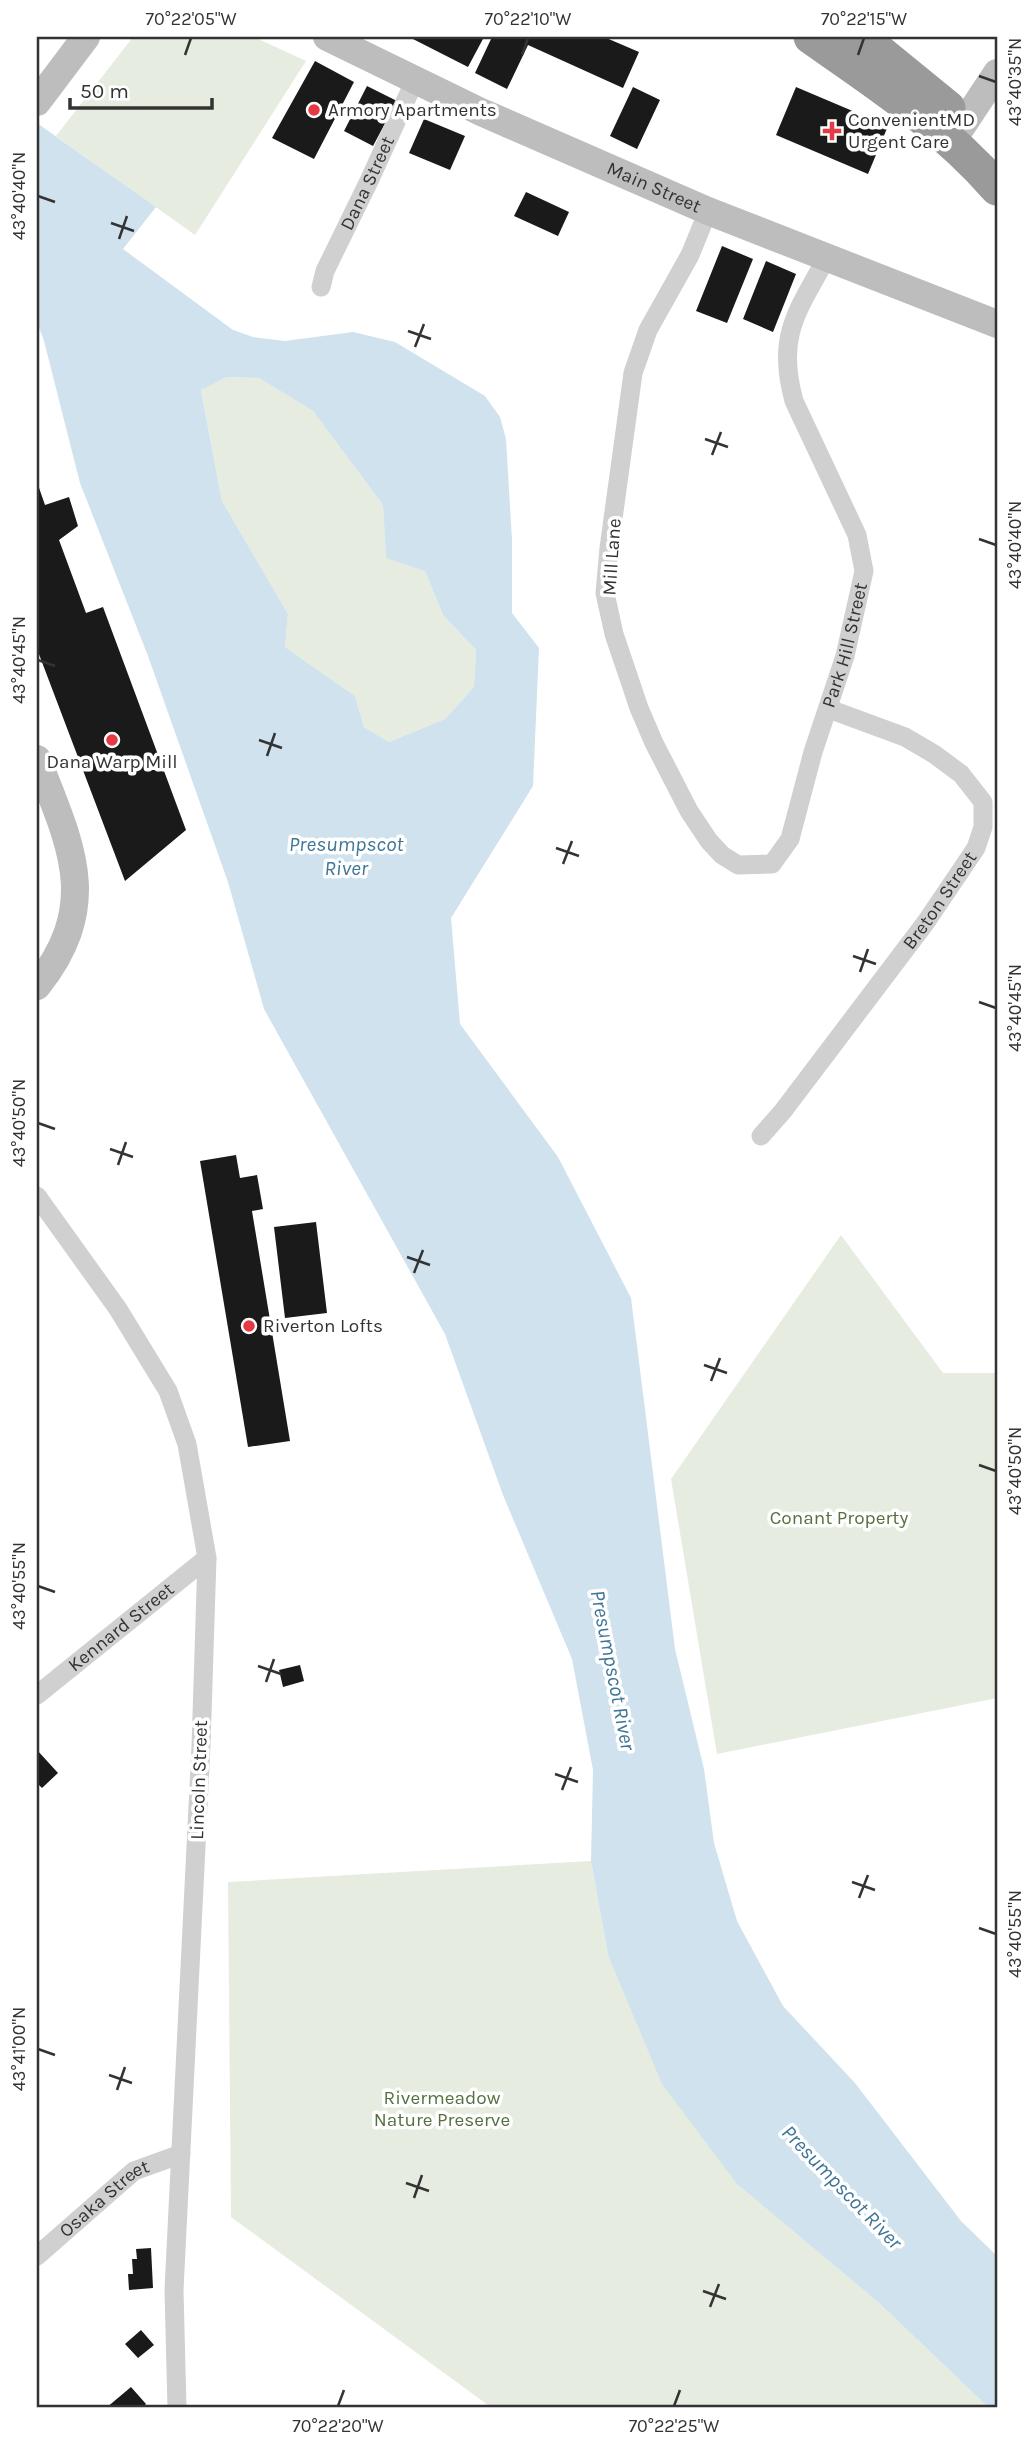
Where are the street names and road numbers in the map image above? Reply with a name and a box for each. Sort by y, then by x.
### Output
street label: Dana Street [336,133,399,234]
street label: Main Street [604,157,704,218]
street label: Mill Lane [598,518,626,596]
street label: Park Hill Street [817,580,872,711]
street label: Breton Street [898,847,981,954]
street label: Kennard Street [64,1578,178,1676]
street label: Lincoln Street [186,1720,212,1840]
street label: Osaka Street [55,2155,152,2242]

